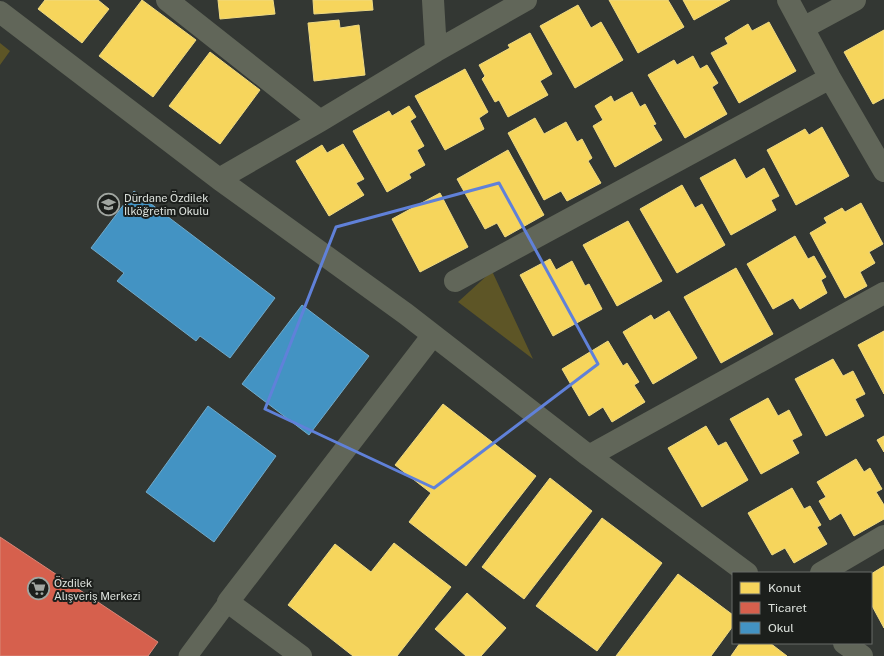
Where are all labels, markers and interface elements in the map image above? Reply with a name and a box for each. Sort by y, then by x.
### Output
school or university icon: Dürdane Özdilek İlköğretim Okulu [95,191,121,217]
place label: Dürdane Özdilek İlköğretim Okulu [124,191,209,217]
legend [732,572,872,644]
supermarket icon: Özdilek Alışveriş Merkezi [26,576,52,602]
place label: Özdilek Alışveriş Merkezi [54,576,140,603]
text: Konut [768,581,802,595]
text: Ticaret [768,601,807,615]
text: Okul [768,621,794,635]

